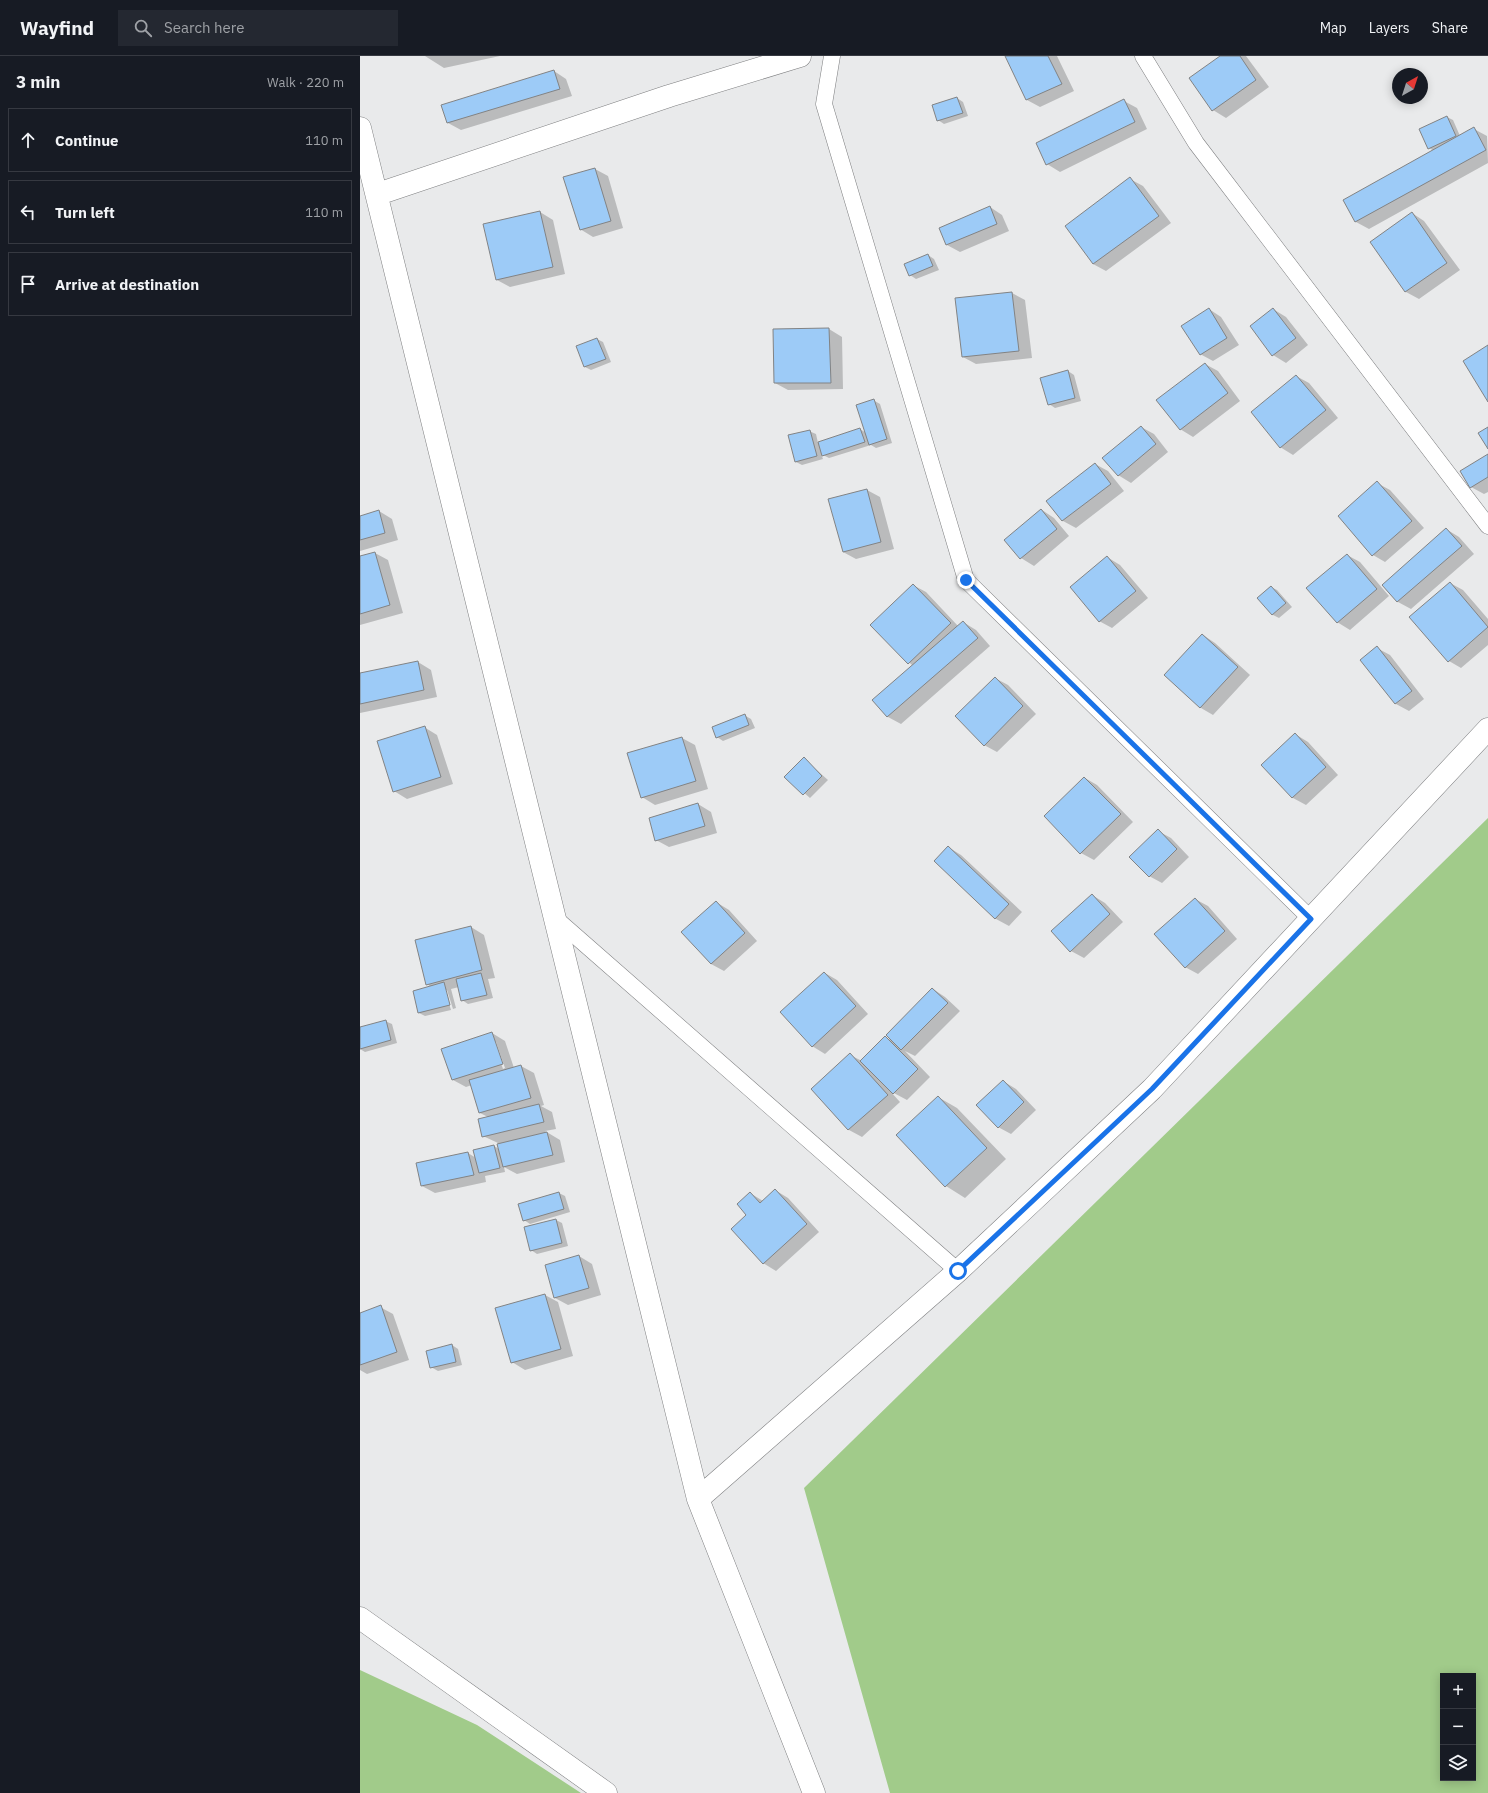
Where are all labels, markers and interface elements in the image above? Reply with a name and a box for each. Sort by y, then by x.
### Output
search box [118,10,398,46]
text: Wayfind [20,16,94,40]
icon: search [132,17,154,39]
text: Search here [164,18,244,37]
text: Map [1320,19,1347,37]
text: Layers [1369,19,1410,37]
text: Share [1432,19,1468,37]
north arrow [1392,68,1428,104]
text: 3 min [16,71,60,93]
text: Walk · 220 m [267,74,344,91]
icon: ahead [17,129,39,151]
text: Continue [55,131,119,150]
text: 110 m [305,132,343,149]
icon: left [17,201,39,223]
text: Turn left [55,203,115,222]
text: 110 m [305,204,343,221]
icon: arrive [17,273,39,295]
text: Arrive at destination [55,275,199,294]
route end [957,571,975,589]
route start [949,1262,967,1280]
map controls [1440,1673,1476,1781]
button: + [1440,1673,1476,1709]
button: − [1440,1709,1476,1745]
button: layers [1440,1745,1476,1781]

